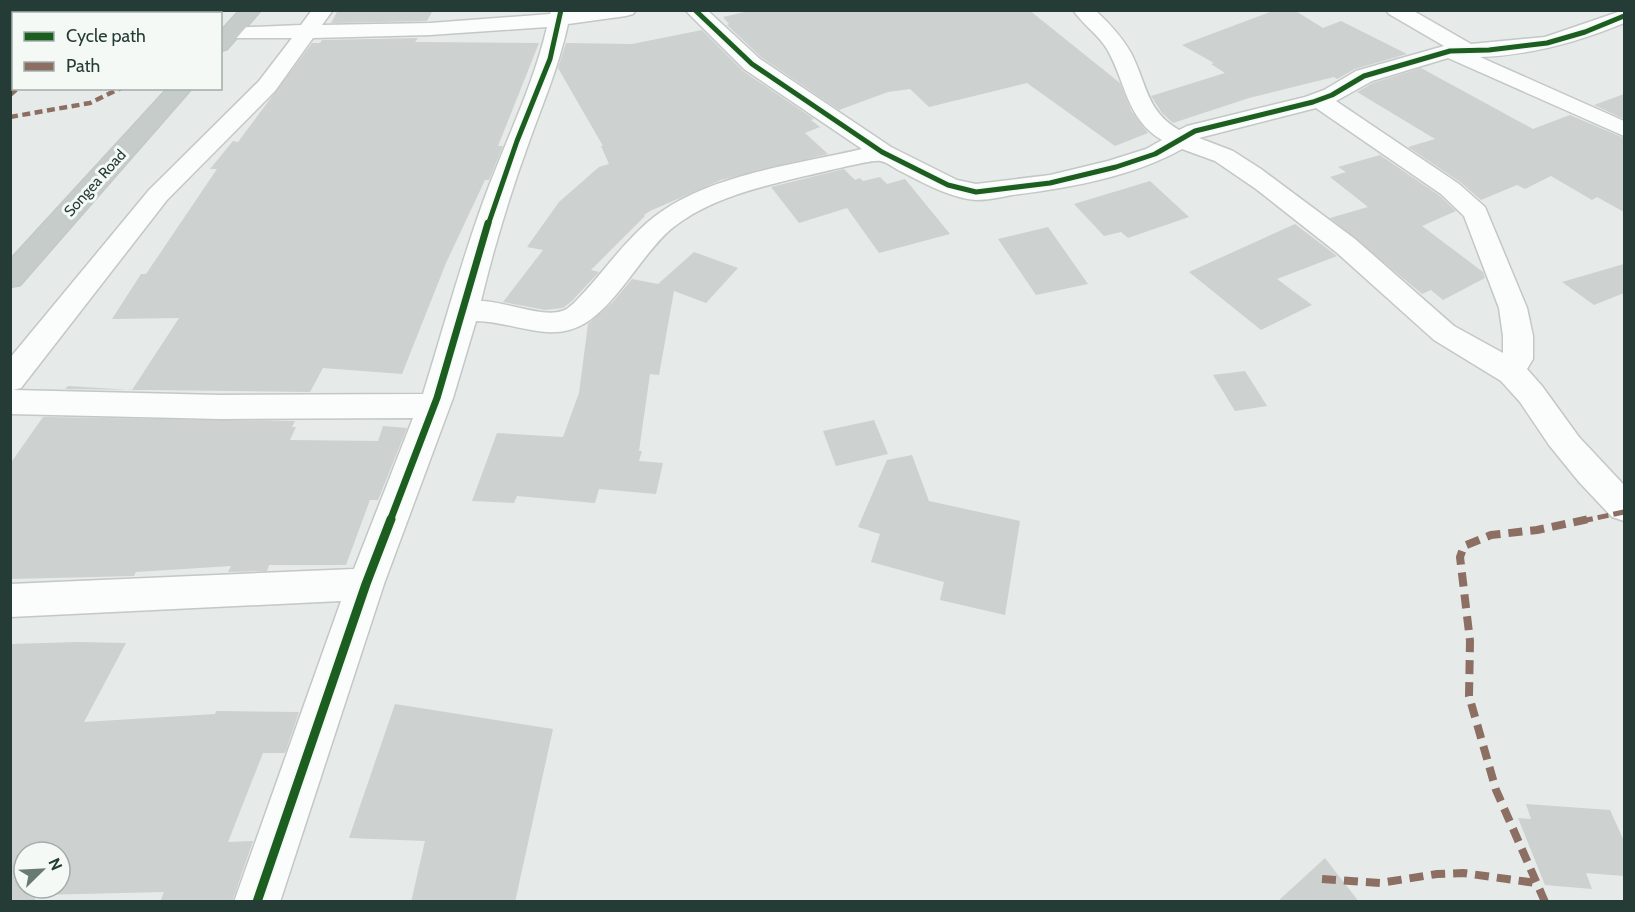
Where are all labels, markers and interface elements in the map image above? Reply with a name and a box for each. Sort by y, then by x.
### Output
legend [12,12,222,90]
text: Cycle path [66,25,146,47]
text: Path [66,55,100,77]
street label: Songea Road [60,146,130,220]
north arrow [12,840,72,900]
text: N [44,855,66,873]

